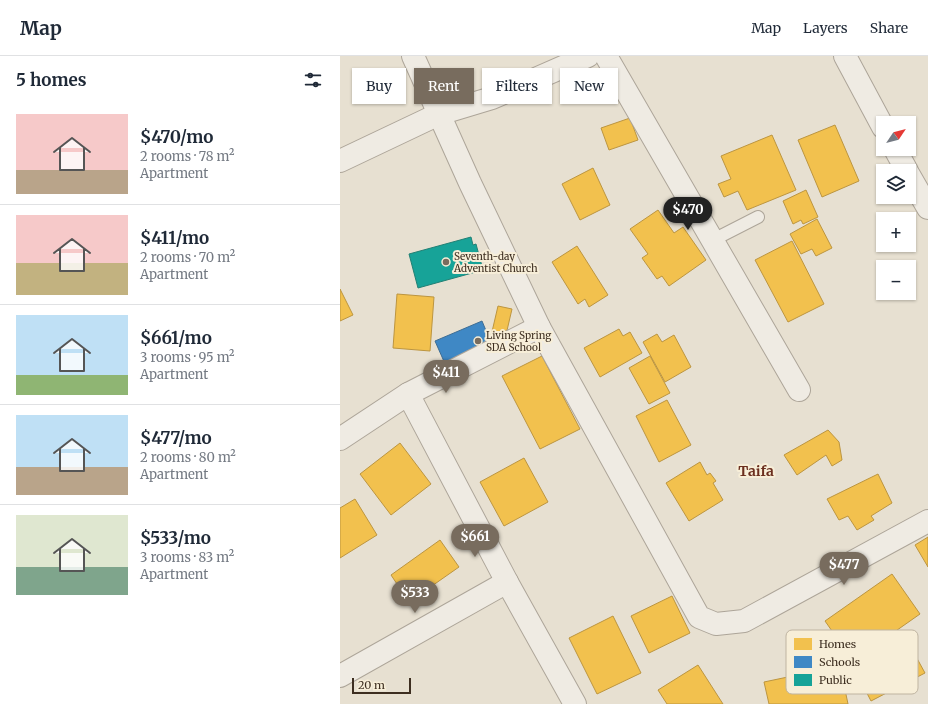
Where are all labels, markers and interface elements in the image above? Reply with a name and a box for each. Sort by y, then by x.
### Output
text: Map [20,16,62,40]
text: Map [751,19,781,37]
text: Layers [803,19,848,37]
text: Share [870,19,908,37]
chip: Buy [352,68,406,104]
chip: Rent [414,68,474,104]
chip: Filters [482,68,552,104]
chip: New [560,68,618,104]
text: 5 homes [16,69,87,91]
icon: filters [302,69,324,91]
north arrow [876,116,916,156]
map controls [876,116,916,300]
text: $470/mo [140,126,214,148]
icon: home [48,130,96,178]
text: 2 rooms · 78 m² [140,148,234,165]
button: layers [876,164,916,204]
text: Apartment [140,165,208,182]
pin: $470 [664,197,712,231]
text: $470 [672,201,704,218]
button: + [876,212,916,252]
text: $411/mo [140,227,209,249]
icon: home [48,231,96,279]
text: 2 rooms · 70 m² [140,249,235,266]
place label: Seventh-day Adventist Church [453,250,538,275]
marker: Seventh-day Adventist Church [441,257,451,267]
button: − [876,260,916,300]
text: Apartment [140,266,208,283]
text: $661/mo [140,327,212,349]
place label: Living Spring SDA School [486,329,551,354]
icon: home [48,331,96,379]
marker: Living Spring SDA School [473,336,483,346]
text: 3 rooms · 95 m² [140,349,235,366]
pin: $411 [422,360,470,394]
text: $411 [432,364,460,381]
text: Apartment [140,366,208,383]
text: $477/mo [140,427,212,449]
icon: home [48,431,96,479]
text: 2 rooms · 80 m² [140,449,236,466]
district label: Taifa [738,462,774,480]
text: Apartment [140,466,208,483]
pin: $661 [451,524,499,558]
text: $533/mo [140,527,211,549]
text: $661 [460,528,490,545]
icon: home [48,531,96,579]
text: 3 rooms · 83 m² [140,549,234,566]
pin: $477 [820,552,868,586]
text: $477 [829,556,859,573]
text: Apartment [140,566,208,583]
pin: $533 [391,580,439,614]
text: $533 [400,584,430,601]
legend [786,630,918,694]
text: Homes [819,637,856,651]
text: Schools [819,655,860,669]
text: Public [819,673,852,687]
scale bar [352,676,411,695]
text: 20 m [358,678,385,692]

